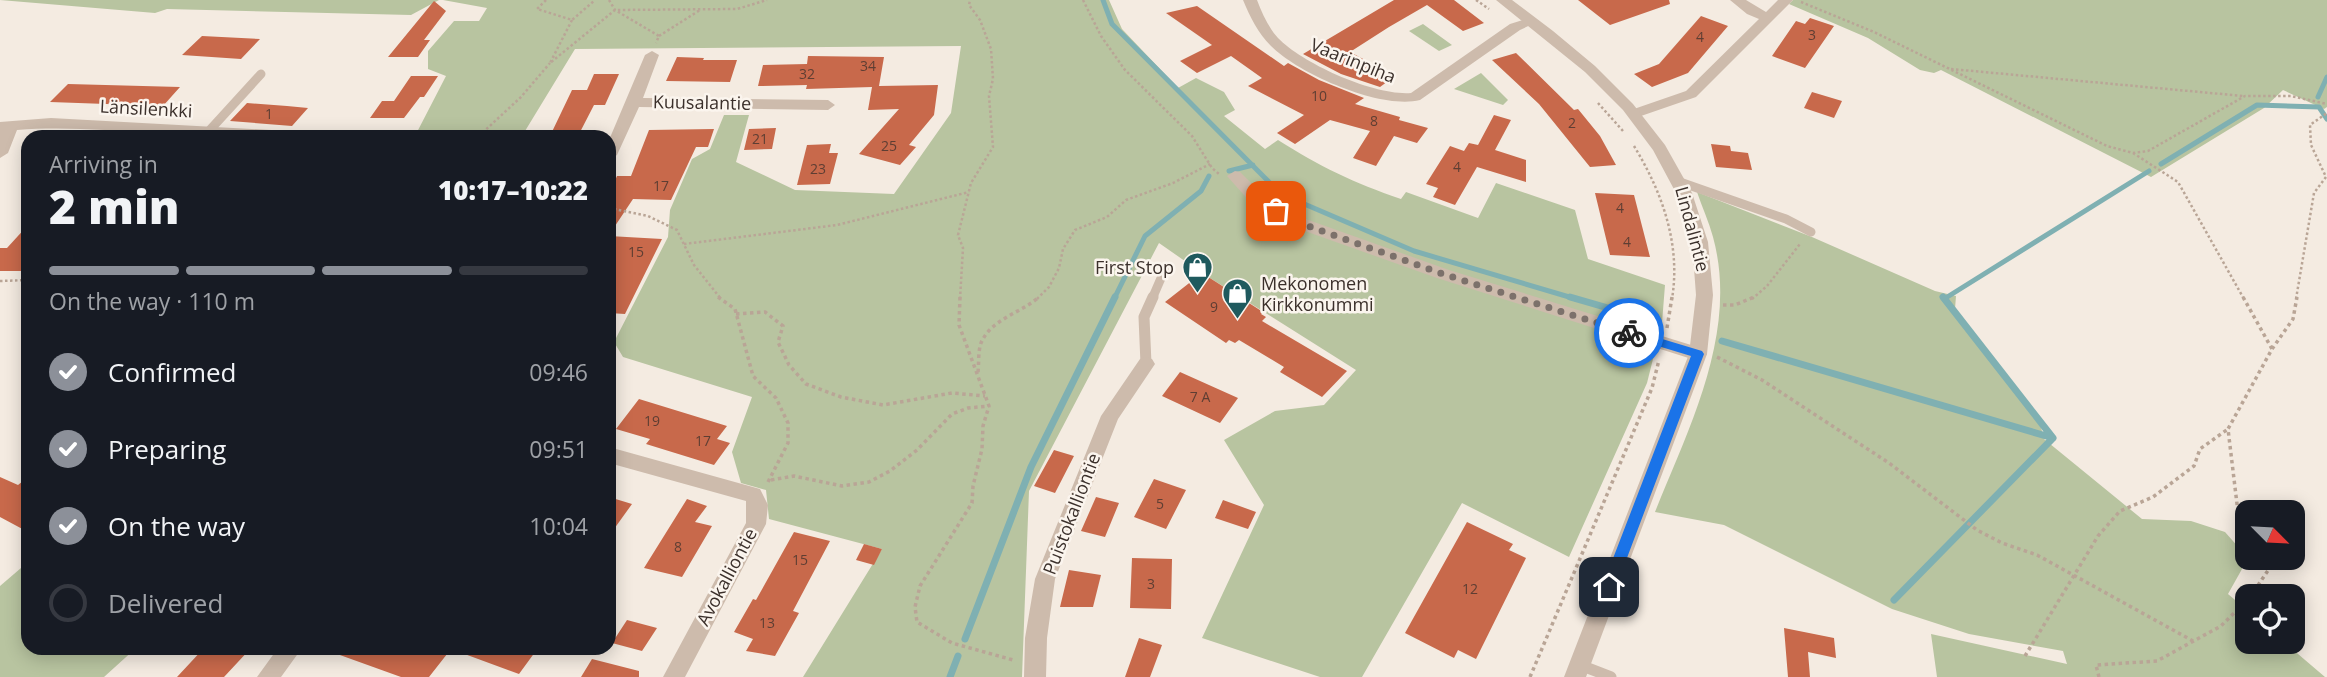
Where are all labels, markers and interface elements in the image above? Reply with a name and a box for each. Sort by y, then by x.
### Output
house number: 3 [1808,25,1816,44]
house number: 4 [1696,27,1704,46]
street label: Vaarinpiha [1307,32,1400,88]
house number: 34 [860,56,876,75]
house number: 32 [799,64,815,83]
house number: 10 [1311,86,1327,105]
street label: Kuusalantie [653,89,751,115]
street label: Länsilenkki [99,94,193,122]
house number: 1 [265,104,273,123]
house number: 8 [1370,111,1378,130]
house number: 2 [1568,113,1576,132]
house number: 21 [752,129,768,148]
house number: 25 [881,136,897,155]
text: Arriving in [49,148,158,180]
house number: 4 [1453,157,1461,176]
house number: 23 [810,159,826,178]
text: 10:17–10:22 [438,172,588,208]
text: 2 min [49,175,180,237]
house number: 17 [653,176,669,195]
pin [1246,181,1306,241]
street label: Lindalintie [1670,184,1716,274]
icon: bag [1257,192,1295,230]
house number: 4 [1616,198,1624,217]
house number: 4 [1623,232,1631,251]
house number: 15 [628,242,644,261]
shop icon: First Stop [1180,251,1214,295]
place label: First Stop [1095,255,1174,279]
place label: Mekonomen Kirkkonummi [1261,271,1374,316]
shop icon: Mekonomen Kirkkonummi [1221,277,1255,321]
text: On the way · 110 m [49,285,255,317]
house number: 9 [1210,297,1218,316]
courier [1594,298,1664,368]
icon: bike [1610,314,1648,352]
icon: check [49,353,87,391]
text: Confirmed [108,354,236,390]
text: 09:46 [529,356,588,388]
house number: 7 A [1190,387,1210,406]
house number: 19 [644,411,660,430]
icon: check [49,430,87,468]
text: Preparing [108,431,226,467]
house number: 17 [695,431,711,450]
text: 09:51 [529,433,588,465]
street label: Puistokalliontie [1037,449,1105,578]
house number: 5 [1156,494,1164,513]
north arrow [2235,500,2305,570]
map controls [2235,500,2305,654]
icon: check [49,507,87,545]
text: On the way [108,508,245,544]
text: 10:04 [529,510,588,542]
street label: Avokalliontie [690,524,762,630]
house number: 8 [674,537,682,556]
house number: 15 [792,550,808,569]
pin [1579,557,1639,617]
icon: home [1590,568,1628,606]
house number: 3 [1147,574,1155,593]
house number: 12 [1462,579,1478,598]
button: locate [2235,584,2305,654]
text: Delivered [108,585,223,621]
house number: 13 [759,613,775,632]

